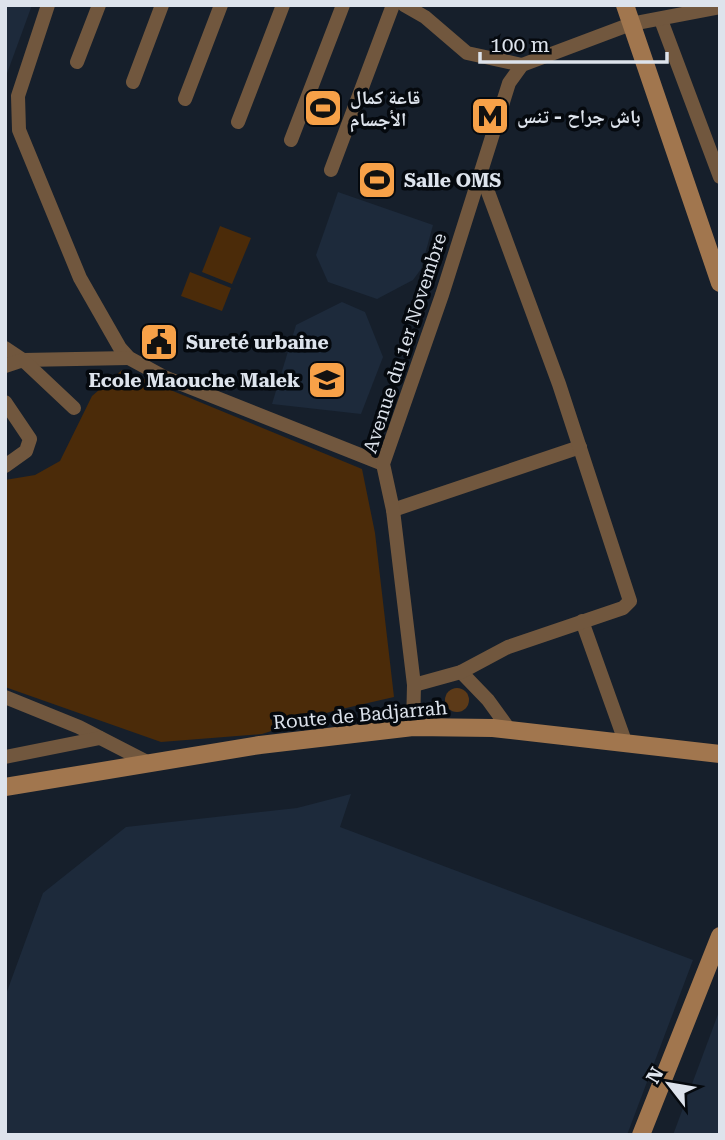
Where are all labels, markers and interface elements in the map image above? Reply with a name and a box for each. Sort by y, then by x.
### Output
scale bar [480,21,667,65]
text: 100 m [490,33,550,57]
place label: قاعة كمال الأجسام [350,86,420,133]
sports icon: قاعة كمال الأجسام [302,87,344,129]
metro station icon: باش جراح - تنس [469,95,511,137]
place label: باش جراح - تنس [517,105,641,128]
sports icon: Salle OMS [356,159,398,201]
place label: Salle OMS [404,169,501,192]
street label: Avenue du 1er Novembre [359,230,451,456]
public building icon: Sureté urbaine [138,321,180,363]
place label: Sureté urbaine [186,331,329,354]
school or university icon: Ecole Maouche Malek [306,359,348,401]
place label: Ecole Maouche Malek [88,369,300,392]
street label: Route de Badjarrah [272,696,448,734]
north arrow [634,1049,704,1119]
text: N [641,1063,669,1088]

